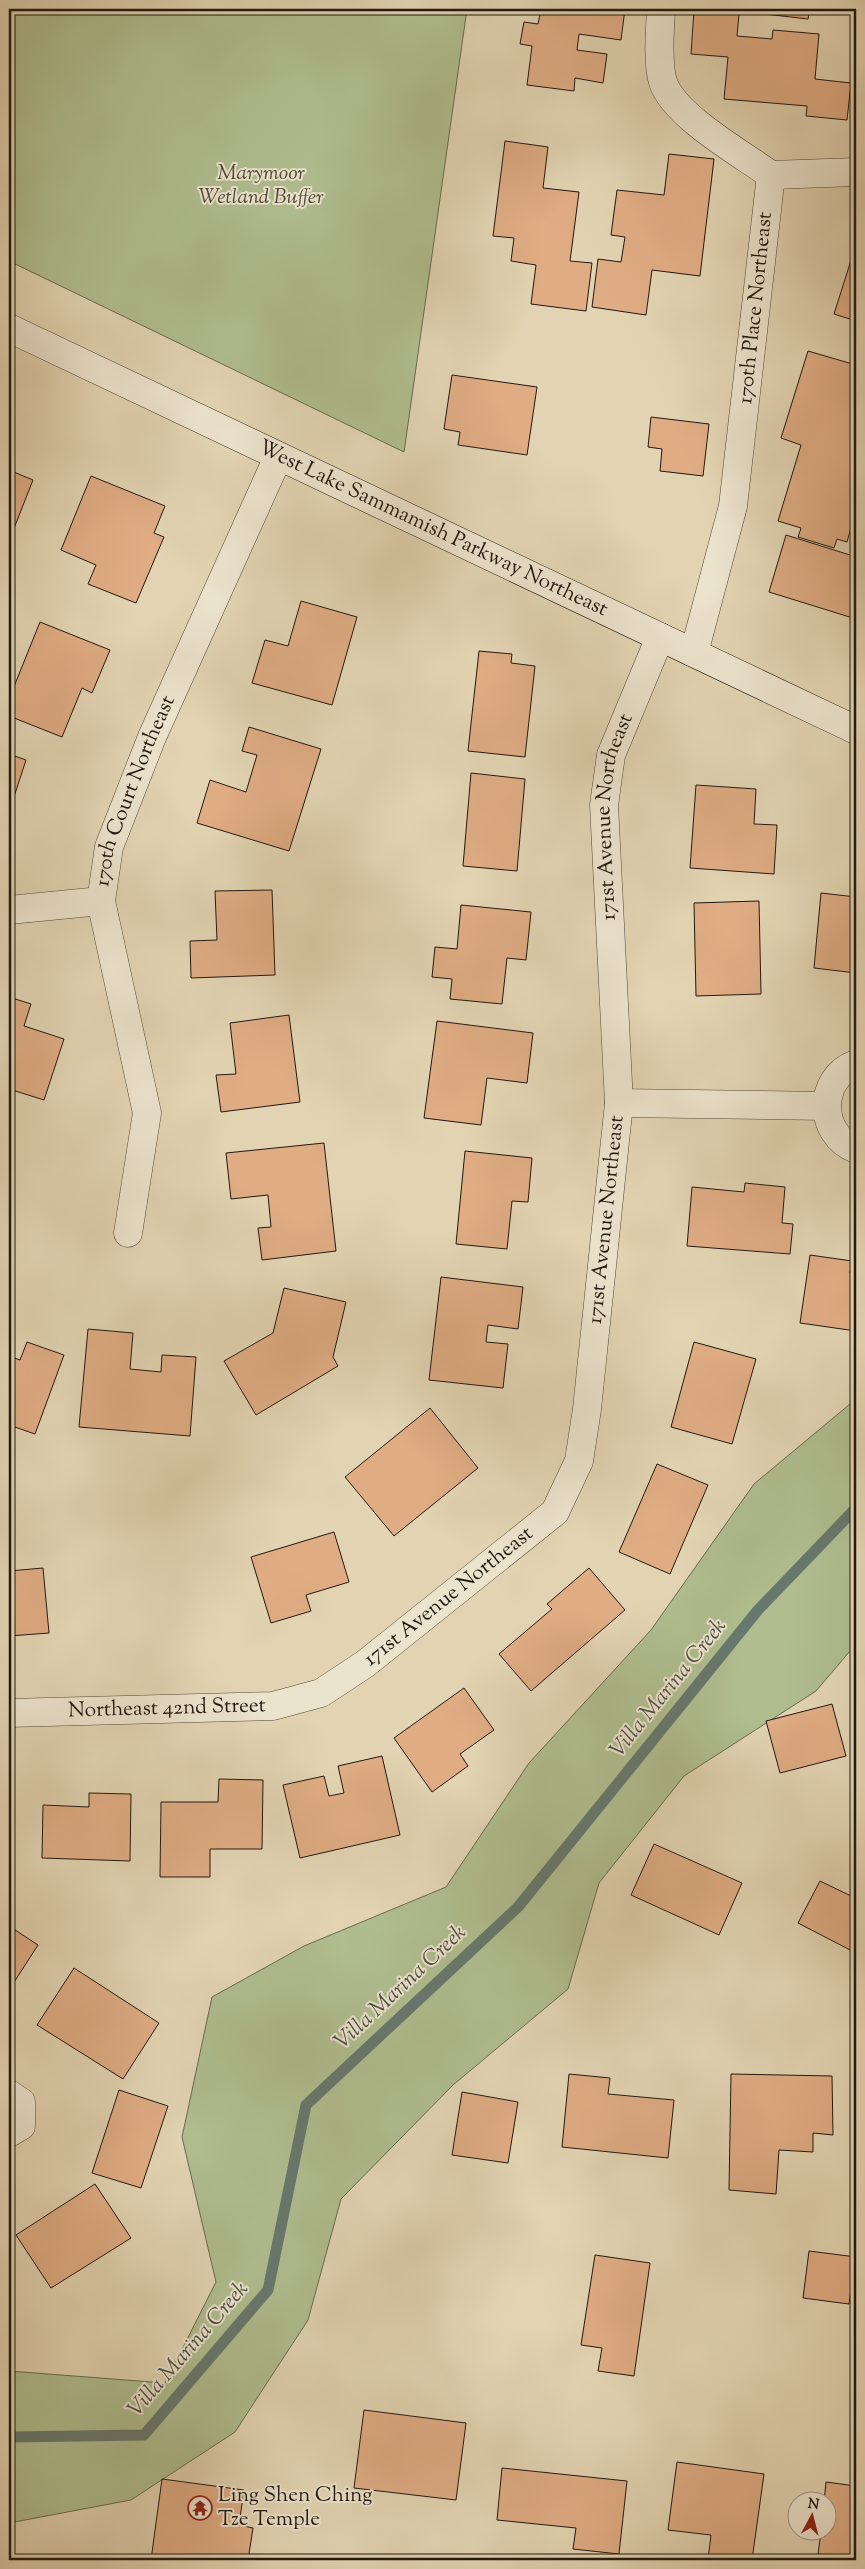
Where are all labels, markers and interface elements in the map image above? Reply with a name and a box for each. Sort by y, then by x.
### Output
park label: Marymoor Wetland Buffer [198,159,324,213]
street label: 170th Place Northeast [731,210,781,406]
street label: West Lake Sammamish Parkway Northeast [253,433,612,625]
street label: 170th Court Northeast [88,691,184,889]
street label: 171st Avenue Northeast [589,709,642,921]
street label: 171st Avenue Northeast [581,1114,633,1326]
street label: 171st Avenue Northeast [358,1520,540,1674]
water label: Villa Marina Creek [603,1613,735,1765]
street label: Northeast 42nd Street [68,1691,266,1726]
water label: Villa Marina Creek [328,1918,474,2058]
water label: Villa Marina Creek [121,2275,257,2425]
place label: Ling Shen Ching Tze Temple [218,2481,373,2535]
north arrow [788,2492,838,2542]
text: N [807,2494,820,2516]
temple icon: Ling Shen Ching Tze Temple [187,2495,213,2521]

